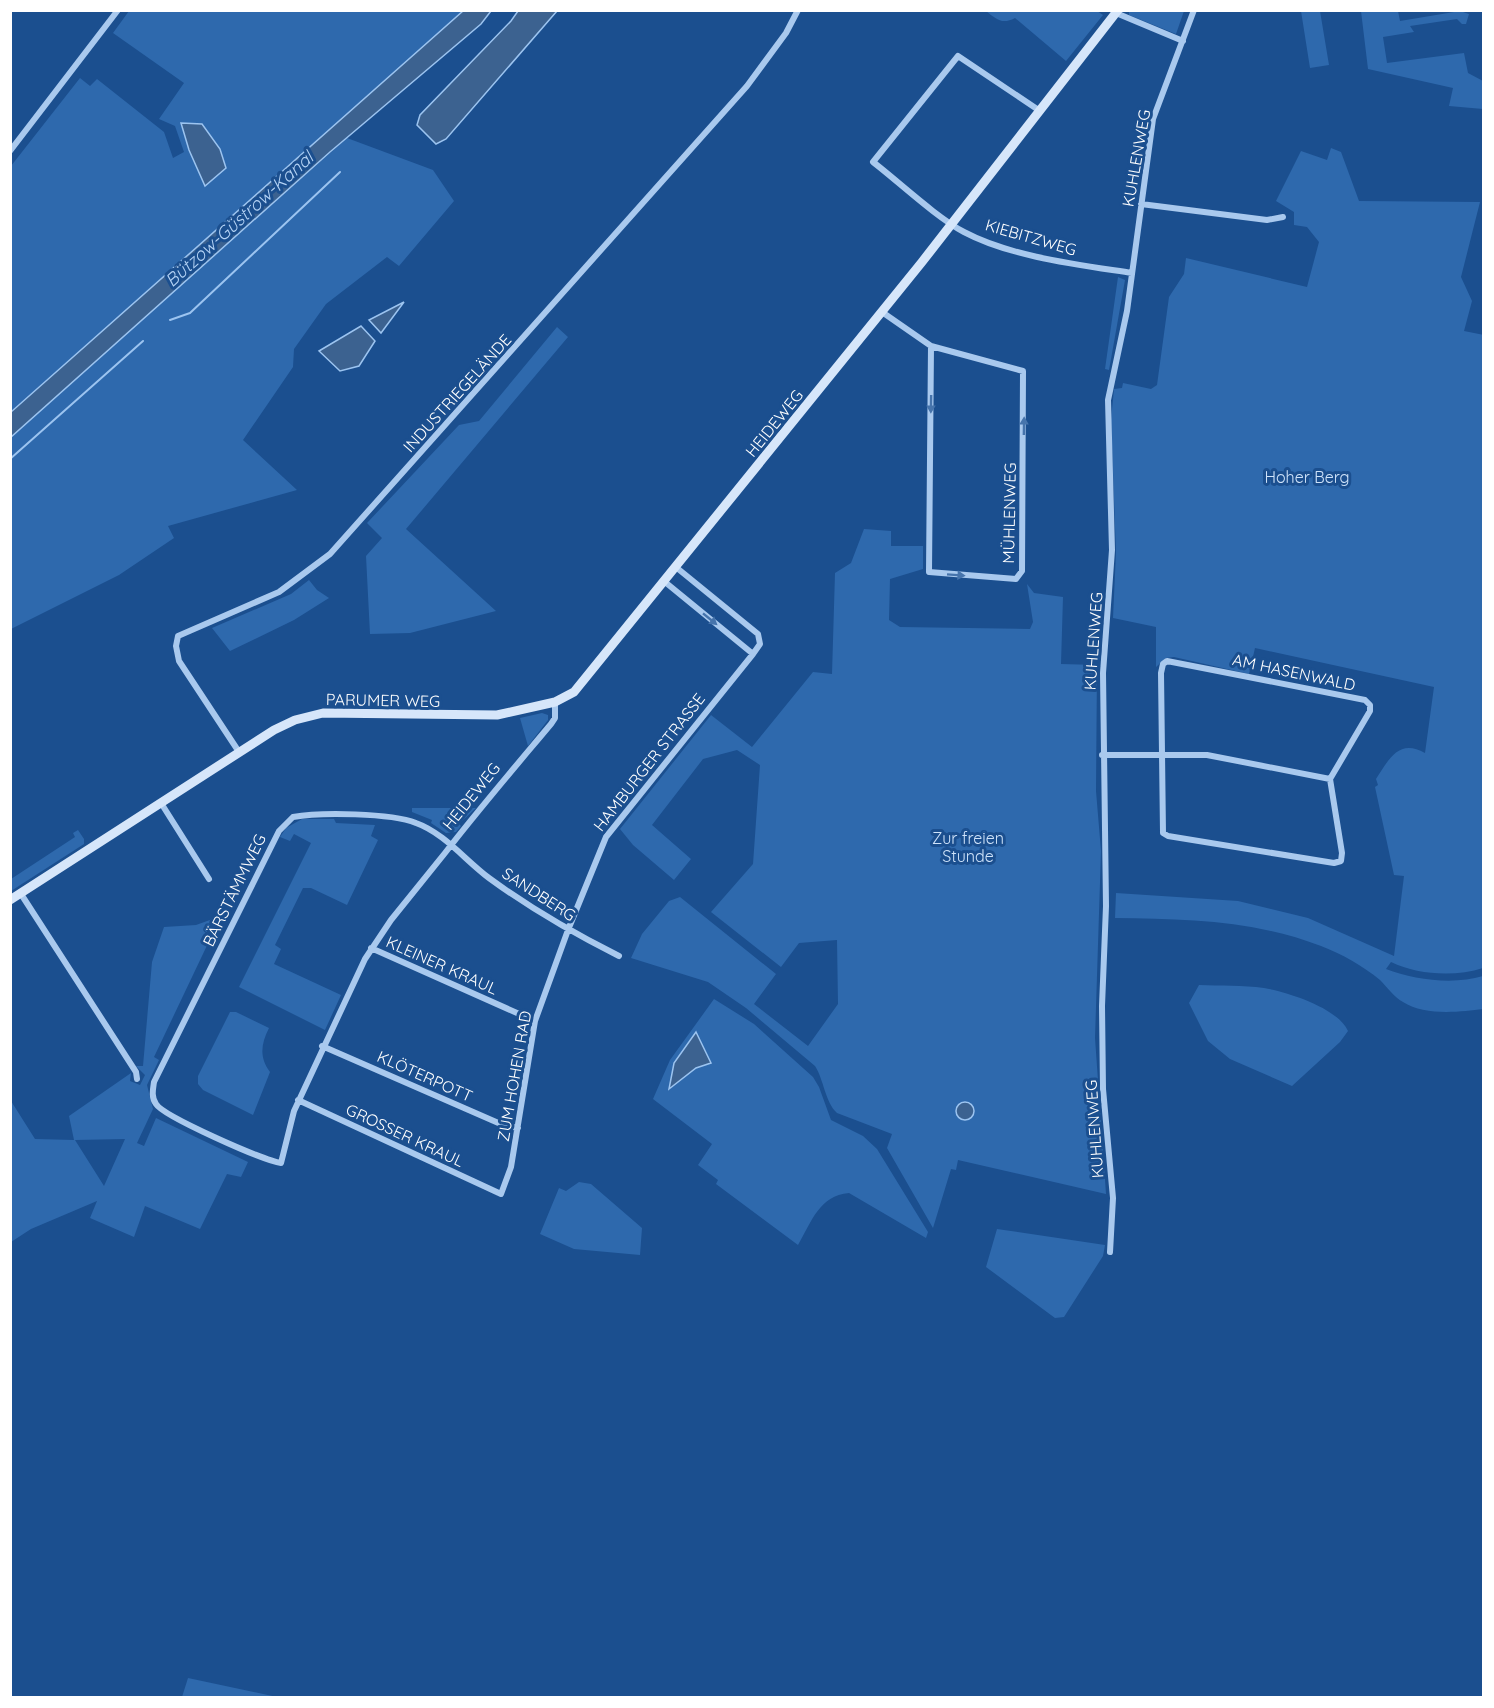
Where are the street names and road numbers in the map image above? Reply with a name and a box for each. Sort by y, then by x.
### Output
street label: KUHLENWEG [1118,108,1154,208]
street label: KIEBITZWEG [983,214,1079,260]
street label: INDUSTRIEGELÄNDE [399,330,515,456]
street label: HEIDEWEG [741,385,807,461]
street label: MÜHLENWEG [998,462,1020,564]
street label: KUHLENWEG [1080,591,1106,691]
street label: AM HASENWALD [1231,649,1357,695]
street label: PARUMER WEG [326,689,440,711]
street label: HAMBURGER STRASSE [589,689,709,835]
street label: HEIDEWEG [438,758,504,834]
street label: BÄRSTÄMMWEG [198,831,270,949]
street label: SANDBERG [498,863,580,925]
street label: KLEINER KRAUL [383,931,501,999]
street label: ZUM HOHEN RAD [493,1009,535,1143]
street label: KLÖTERPOTT [374,1046,476,1106]
street label: KUHLENWEG [1081,1079,1107,1179]
street label: GROSSER KRAUL [343,1099,468,1171]

